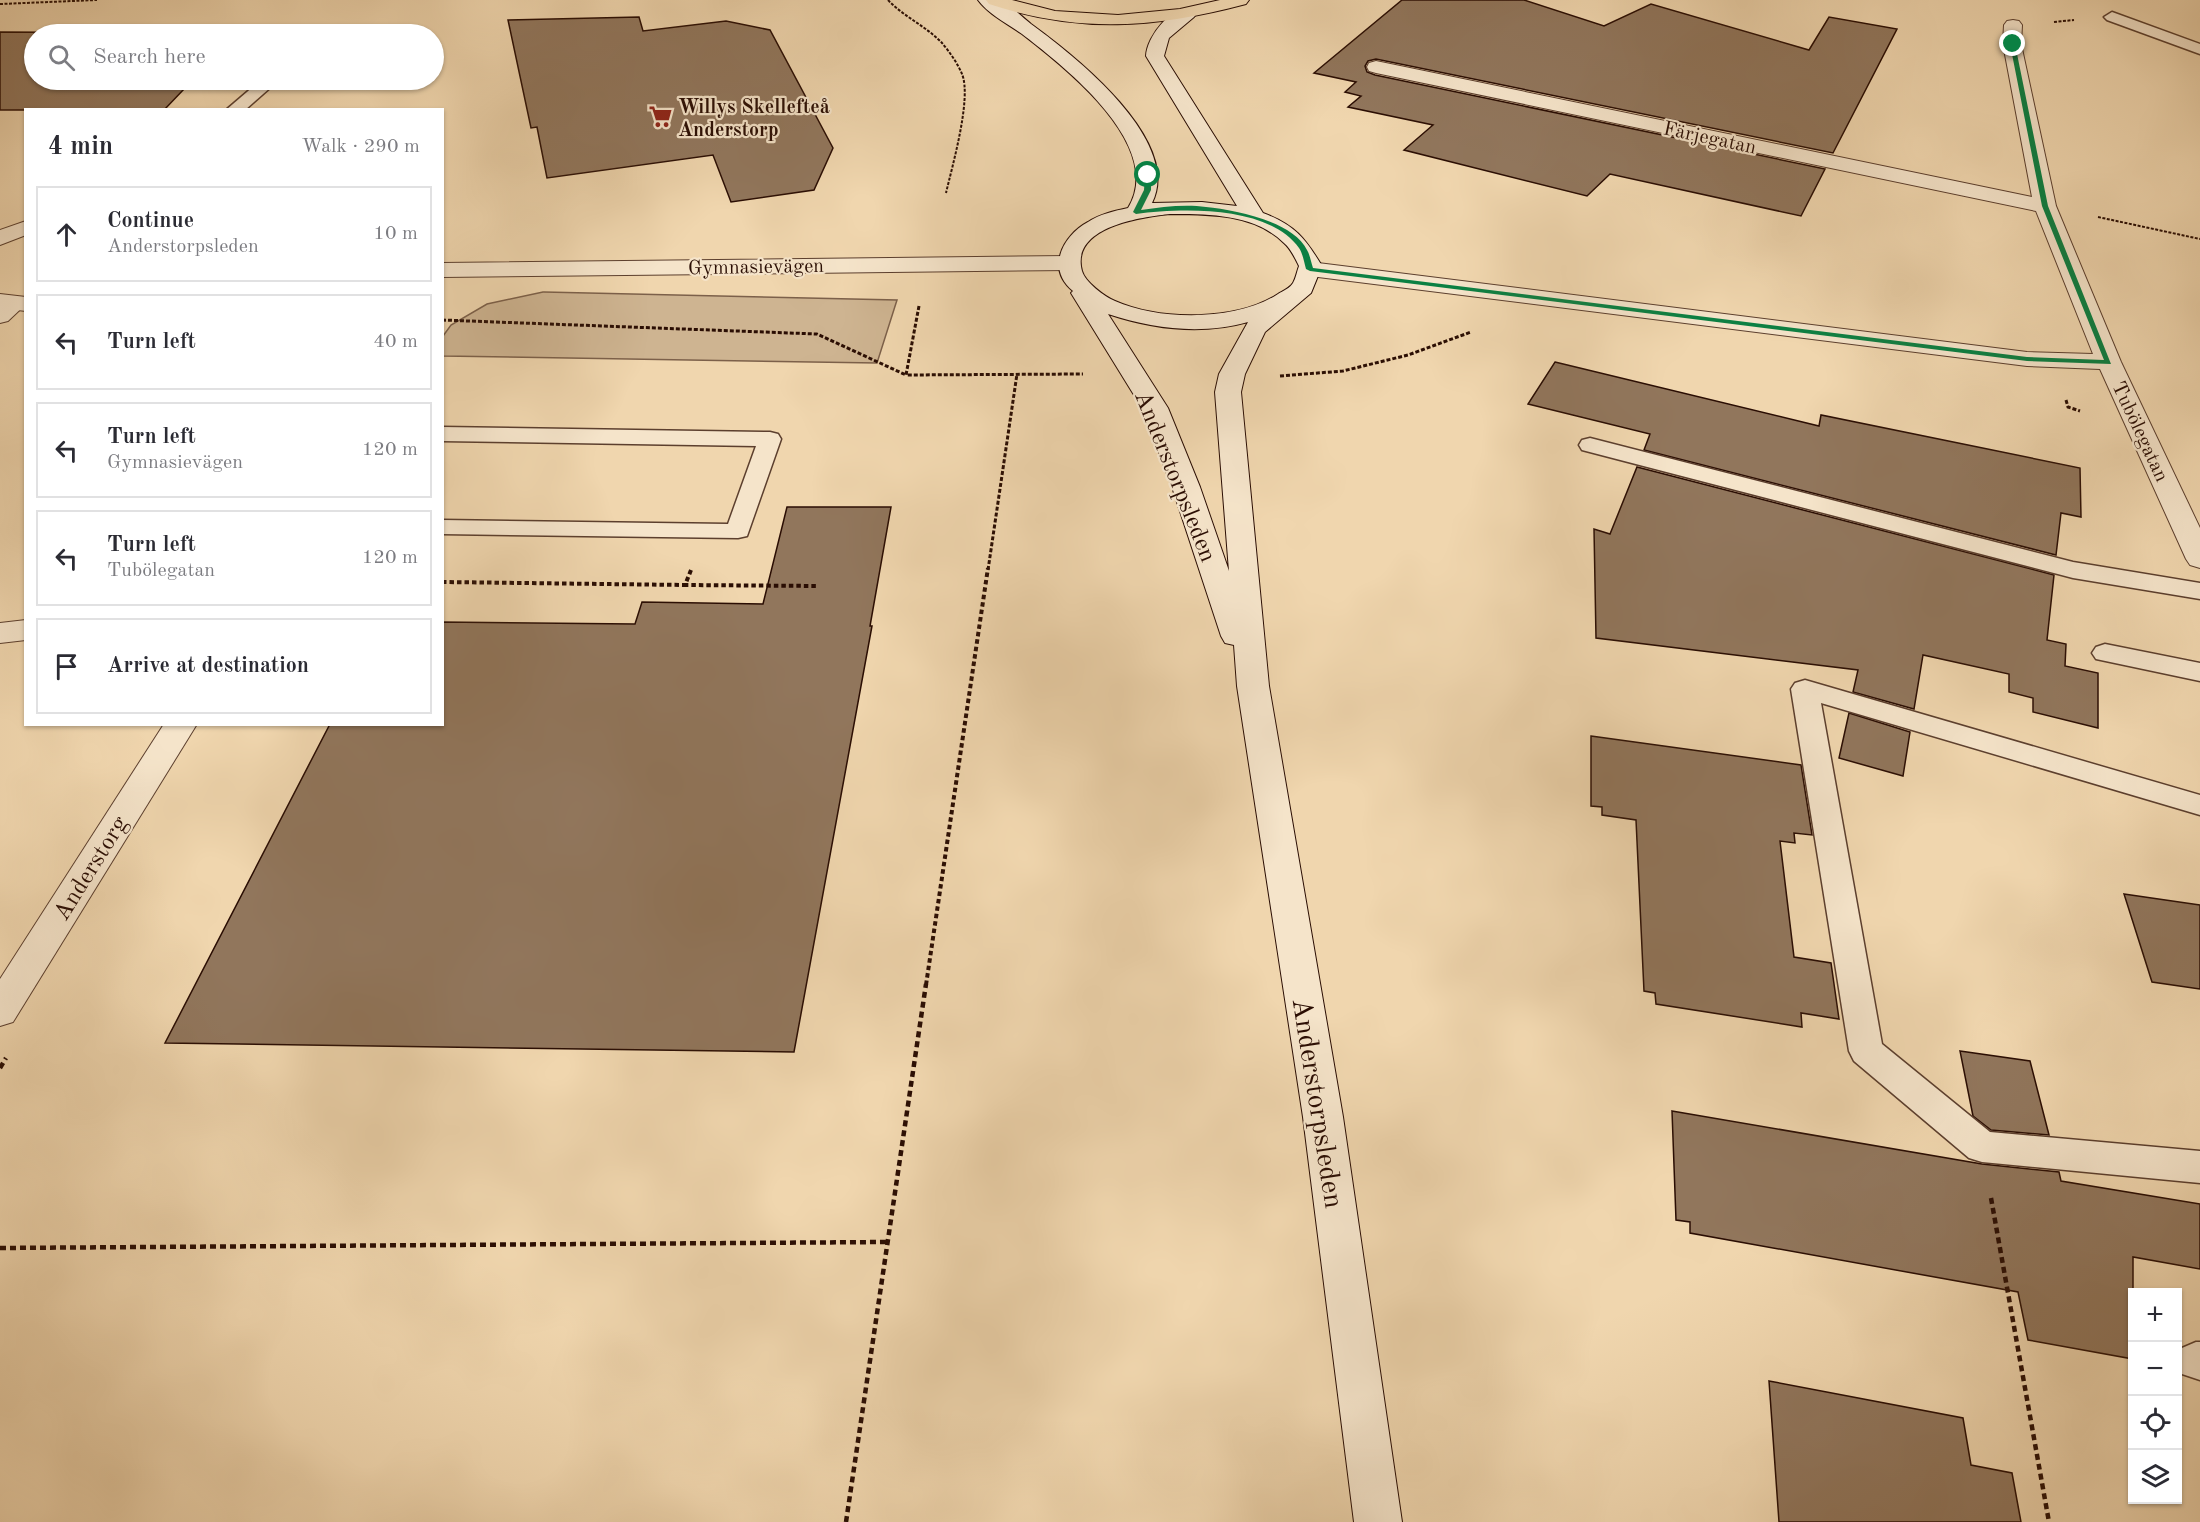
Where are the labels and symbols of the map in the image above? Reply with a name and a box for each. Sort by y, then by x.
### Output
route end [1999,30,2025,56]
place label: Willys Skellefteå Anderstorp [678,98,830,141]
supermarket icon: Willys Skellefteå Anderstorp [647,104,673,130]
street label: Färjegatan [1661,119,1758,159]
route start [1134,161,1160,187]
street label: Gymnasievägen [688,257,824,279]
street label: Tubölegatan [2107,379,2171,485]
street label: Anderstorpsleden [1129,388,1219,566]
street label: Anderstorg [50,813,133,926]
street label: Anderstorpsleden [1286,996,1346,1211]

